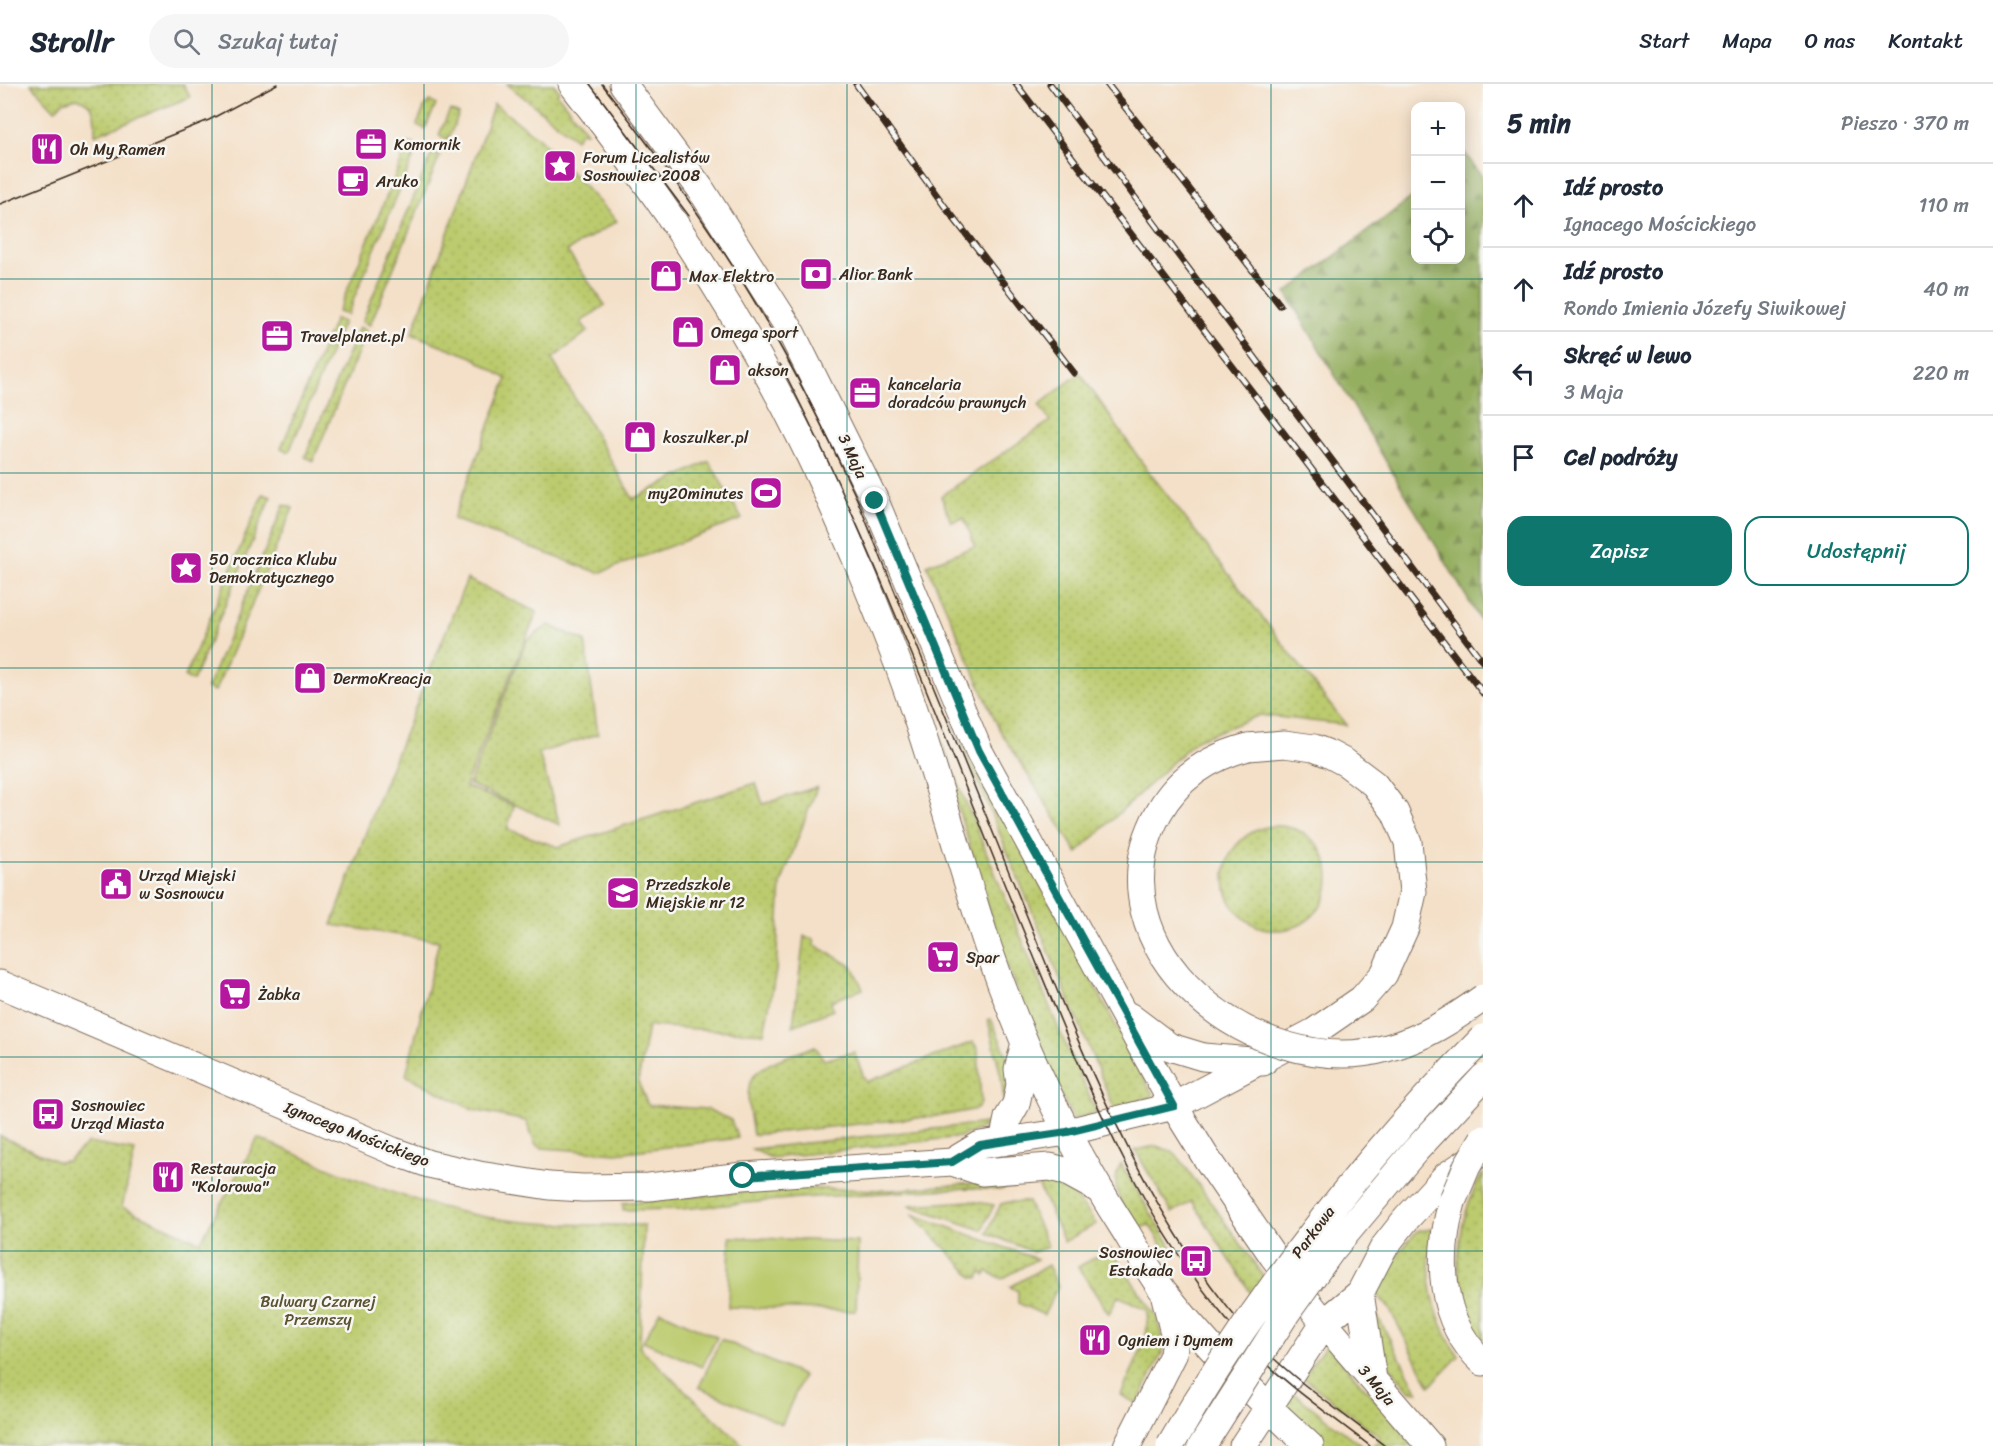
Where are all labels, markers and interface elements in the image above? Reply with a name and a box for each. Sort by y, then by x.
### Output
search box [149,14,569,68]
text: Strollr [30,17,113,66]
text: Szukaj tutaj [218,22,337,61]
text: Start [1639,22,1689,60]
text: Mapa [1722,22,1772,60]
text: O nas [1805,22,1855,60]
text: Kontakt [1888,22,1963,60]
icon: search [170,25,203,58]
text: 5 min [1507,100,1571,146]
map controls [1411,102,1465,264]
button: + [1411,102,1465,156]
text: Pieszo · 370 m [1841,106,1969,141]
office icon: Komornik [353,126,389,162]
place label: Komornik [394,130,461,159]
restaurant icon: Oh My Ramen [29,131,65,167]
place label: Oh My Ramen [70,135,166,164]
place label: Forum Licealistów Sosnowiec 2008 [583,143,710,190]
place icon: Forum Licealistów Sosnowiec 2008 [542,148,578,184]
button: − [1411,156,1465,210]
cafe icon: Aruko [335,163,371,199]
place label: Aruko [375,167,418,196]
text: Idź prosto [1564,168,1663,207]
text: 110 m [1919,188,1969,223]
icon: ahead [1507,189,1540,222]
text: Ignacego Mościckiego [1564,207,1756,242]
button: locate [1411,210,1465,264]
text: Idź prosto [1564,252,1663,291]
bank icon: Alior Bank [798,256,834,292]
shop icon: Max Elektro [648,258,684,294]
place label: Alior Bank [838,260,913,289]
place label: Max Elektro [689,262,774,291]
text: 40 m [1923,272,1969,307]
icon: ahead [1507,273,1540,306]
text: Rondo Imienia Józefy Siwikowej [1564,291,1846,326]
shop icon: Omega sport [670,314,706,350]
office icon: Travelplanet.pl [259,318,295,354]
place label: Omega sport [711,318,799,347]
place label: Travelplanet.pl [300,322,405,351]
text: Skręć w lewo [1564,336,1691,375]
shop icon: akson [707,352,743,388]
place label: akson [748,356,789,385]
text: 220 m [1913,356,1969,391]
icon: left [1507,357,1540,390]
place label: kancelaria doradców prawnych [888,370,1026,417]
office icon: kancelaria doradców prawnych [847,375,883,411]
text: 3 Maja [1564,375,1623,410]
shop icon: koszulker.pl [622,419,658,455]
place label: koszulker.pl [663,423,749,452]
street label: 3 Maja [830,428,877,484]
text: Cel podróży [1564,438,1677,477]
icon: arrive [1507,441,1540,474]
sports icon: my20minutes [748,475,784,511]
place label: my20minutes [648,479,743,508]
route end [861,487,887,513]
button: Zapisz [1507,516,1732,586]
button: Udostępnij [1744,516,1969,586]
place label: 50 rocznica Klubu Demokratycznego [209,545,337,592]
place icon: 50 rocznica Klubu Demokratycznego [168,550,204,586]
shop icon: DermoKreacja [292,660,328,696]
place label: DermoKreacja [333,664,432,693]
place label: Urząd Miejski w Sosnowcu [139,861,236,908]
public building icon: Urząd Miejski w Sosnowcu [98,866,134,902]
place label: Przedszkole Miejskie nr 12 [646,870,745,917]
school or university icon: Przedszkole Miejskie nr 12 [605,875,641,911]
supermarket icon: Spar [925,939,961,975]
place label: Spar [966,943,1001,972]
supermarket icon: Żabka [217,976,253,1012]
place label: Żabka [258,980,301,1009]
place label: Sosnowiec Urząd Miasta [71,1091,164,1138]
street label: Ignacego Mościckiego [279,1093,434,1175]
bus stop icon: Sosnowiec Urząd Miasta [30,1096,66,1132]
place label: Restauracja "Kolorowa" [191,1154,277,1201]
restaurant icon: Restauracja "Kolorowa" [150,1159,186,1195]
route start [729,1162,755,1188]
street label: Parkowa [1283,1199,1343,1265]
place label: Sosnowiec Estakada [1099,1238,1173,1285]
bus stop icon: Sosnowiec Estakada [1178,1243,1214,1279]
park label: Bulwary Czarnej Przemszy [260,1287,377,1334]
restaurant icon: Ogniem i Dymem [1077,1322,1113,1358]
place label: Ogniem i Dymem [1118,1326,1233,1355]
street label: 3 Maja [1351,1358,1404,1413]

